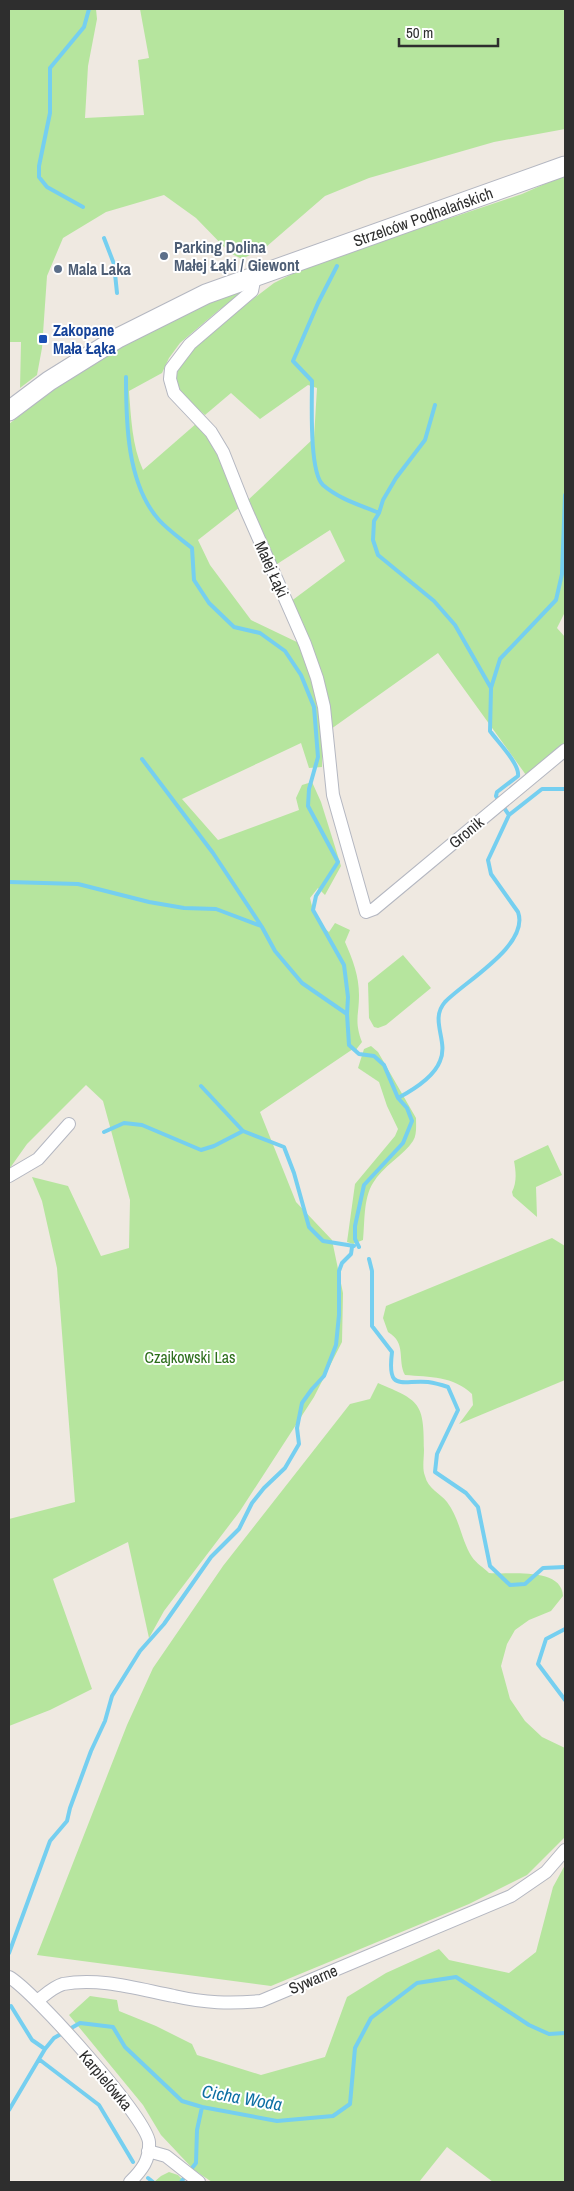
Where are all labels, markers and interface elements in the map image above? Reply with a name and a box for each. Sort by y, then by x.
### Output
scale bar [399,15,498,47]
text: 50 m [406,22,433,43]
street label: Strzelców Podhalańskich [350,182,496,252]
place label: Parking Dolina Małej Łąki / Giewont [174,236,300,276]
marker: Parking Dolina Małej Łąki / Giewont [158,250,170,262]
place label: Mala Laka [68,258,131,280]
marker: Mala Laka [52,263,64,275]
place label: Zakopane Mała Łąka [53,319,116,359]
marker: Zakopane Mała Łąka [37,333,49,345]
street label: Małej Łąki [250,537,294,601]
street label: Gronik [444,811,488,853]
park label: Czajkowski Las [144,1346,236,1368]
street label: Sywarne [285,1959,341,1999]
street label: Karpielówka [74,2045,138,2115]
water label: Cicha Woda [200,2078,284,2117]

